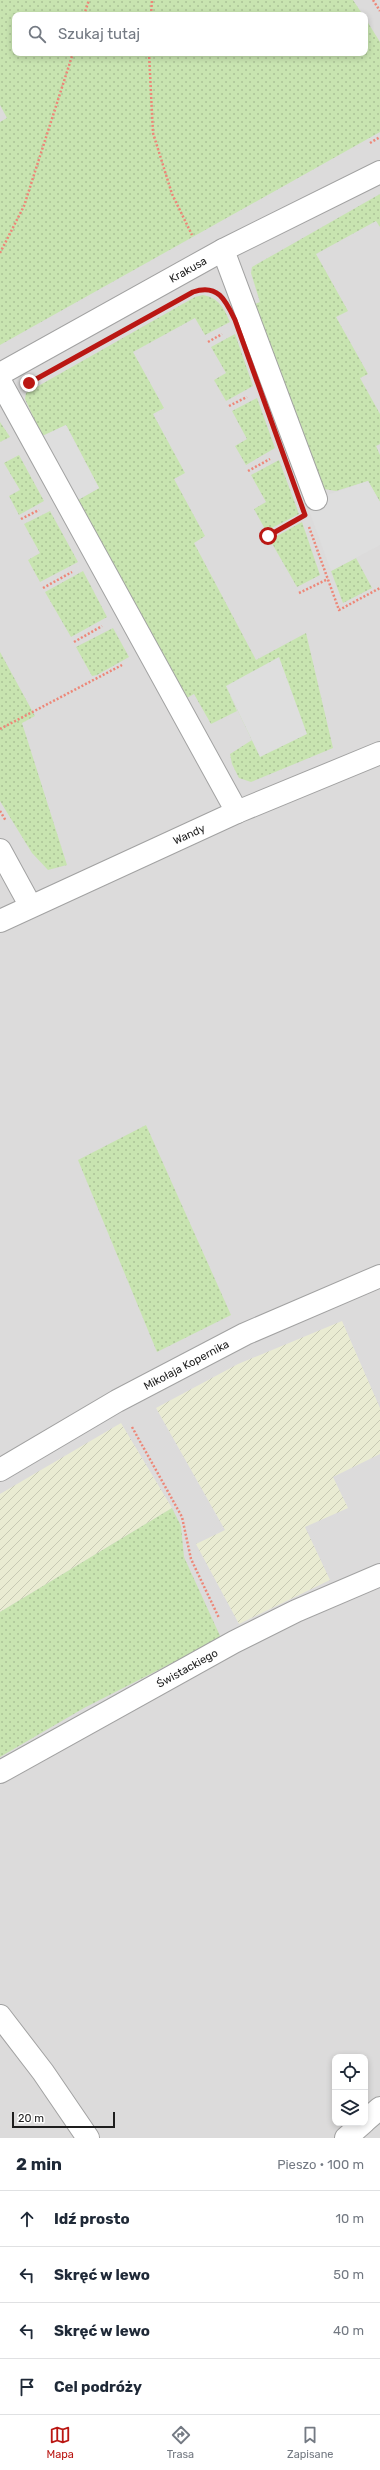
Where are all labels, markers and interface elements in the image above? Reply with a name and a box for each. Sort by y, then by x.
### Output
search box [12,12,368,56]
icon: search [26,23,48,45]
text: Szukaj tutaj [58,25,140,43]
street label: Krakusa [167,254,209,286]
route end [20,374,38,392]
route start [259,527,277,545]
street label: Wandy [171,822,207,848]
street label: Mikołaja Kopernika [142,1338,231,1393]
street label: Świstackiego [154,1646,220,1691]
map controls [332,2054,368,2126]
button: locate [332,2054,368,2090]
button: layers [332,2090,368,2126]
scale bar [12,2110,115,2129]
text: 20 m [18,2112,44,2125]
text: 2 min [16,2154,62,2174]
text: Pieszo · 100 m [277,2157,364,2172]
icon: ahead [16,2208,38,2230]
text: Idź prosto [54,2210,130,2228]
text: 10 m [335,2211,364,2226]
icon: left [16,2264,38,2286]
text: Skręć w lewo [54,2266,150,2284]
text: 50 m [333,2267,364,2282]
icon: left [16,2320,38,2342]
text: Skręć w lewo [54,2322,150,2340]
text: 40 m [333,2323,364,2338]
icon: arrive [16,2376,38,2398]
text: Cel podróży [54,2378,142,2396]
tab: Mapa [46,2424,74,2461]
tab: Trasa [167,2424,194,2461]
tab: Zapisane [287,2424,334,2461]

